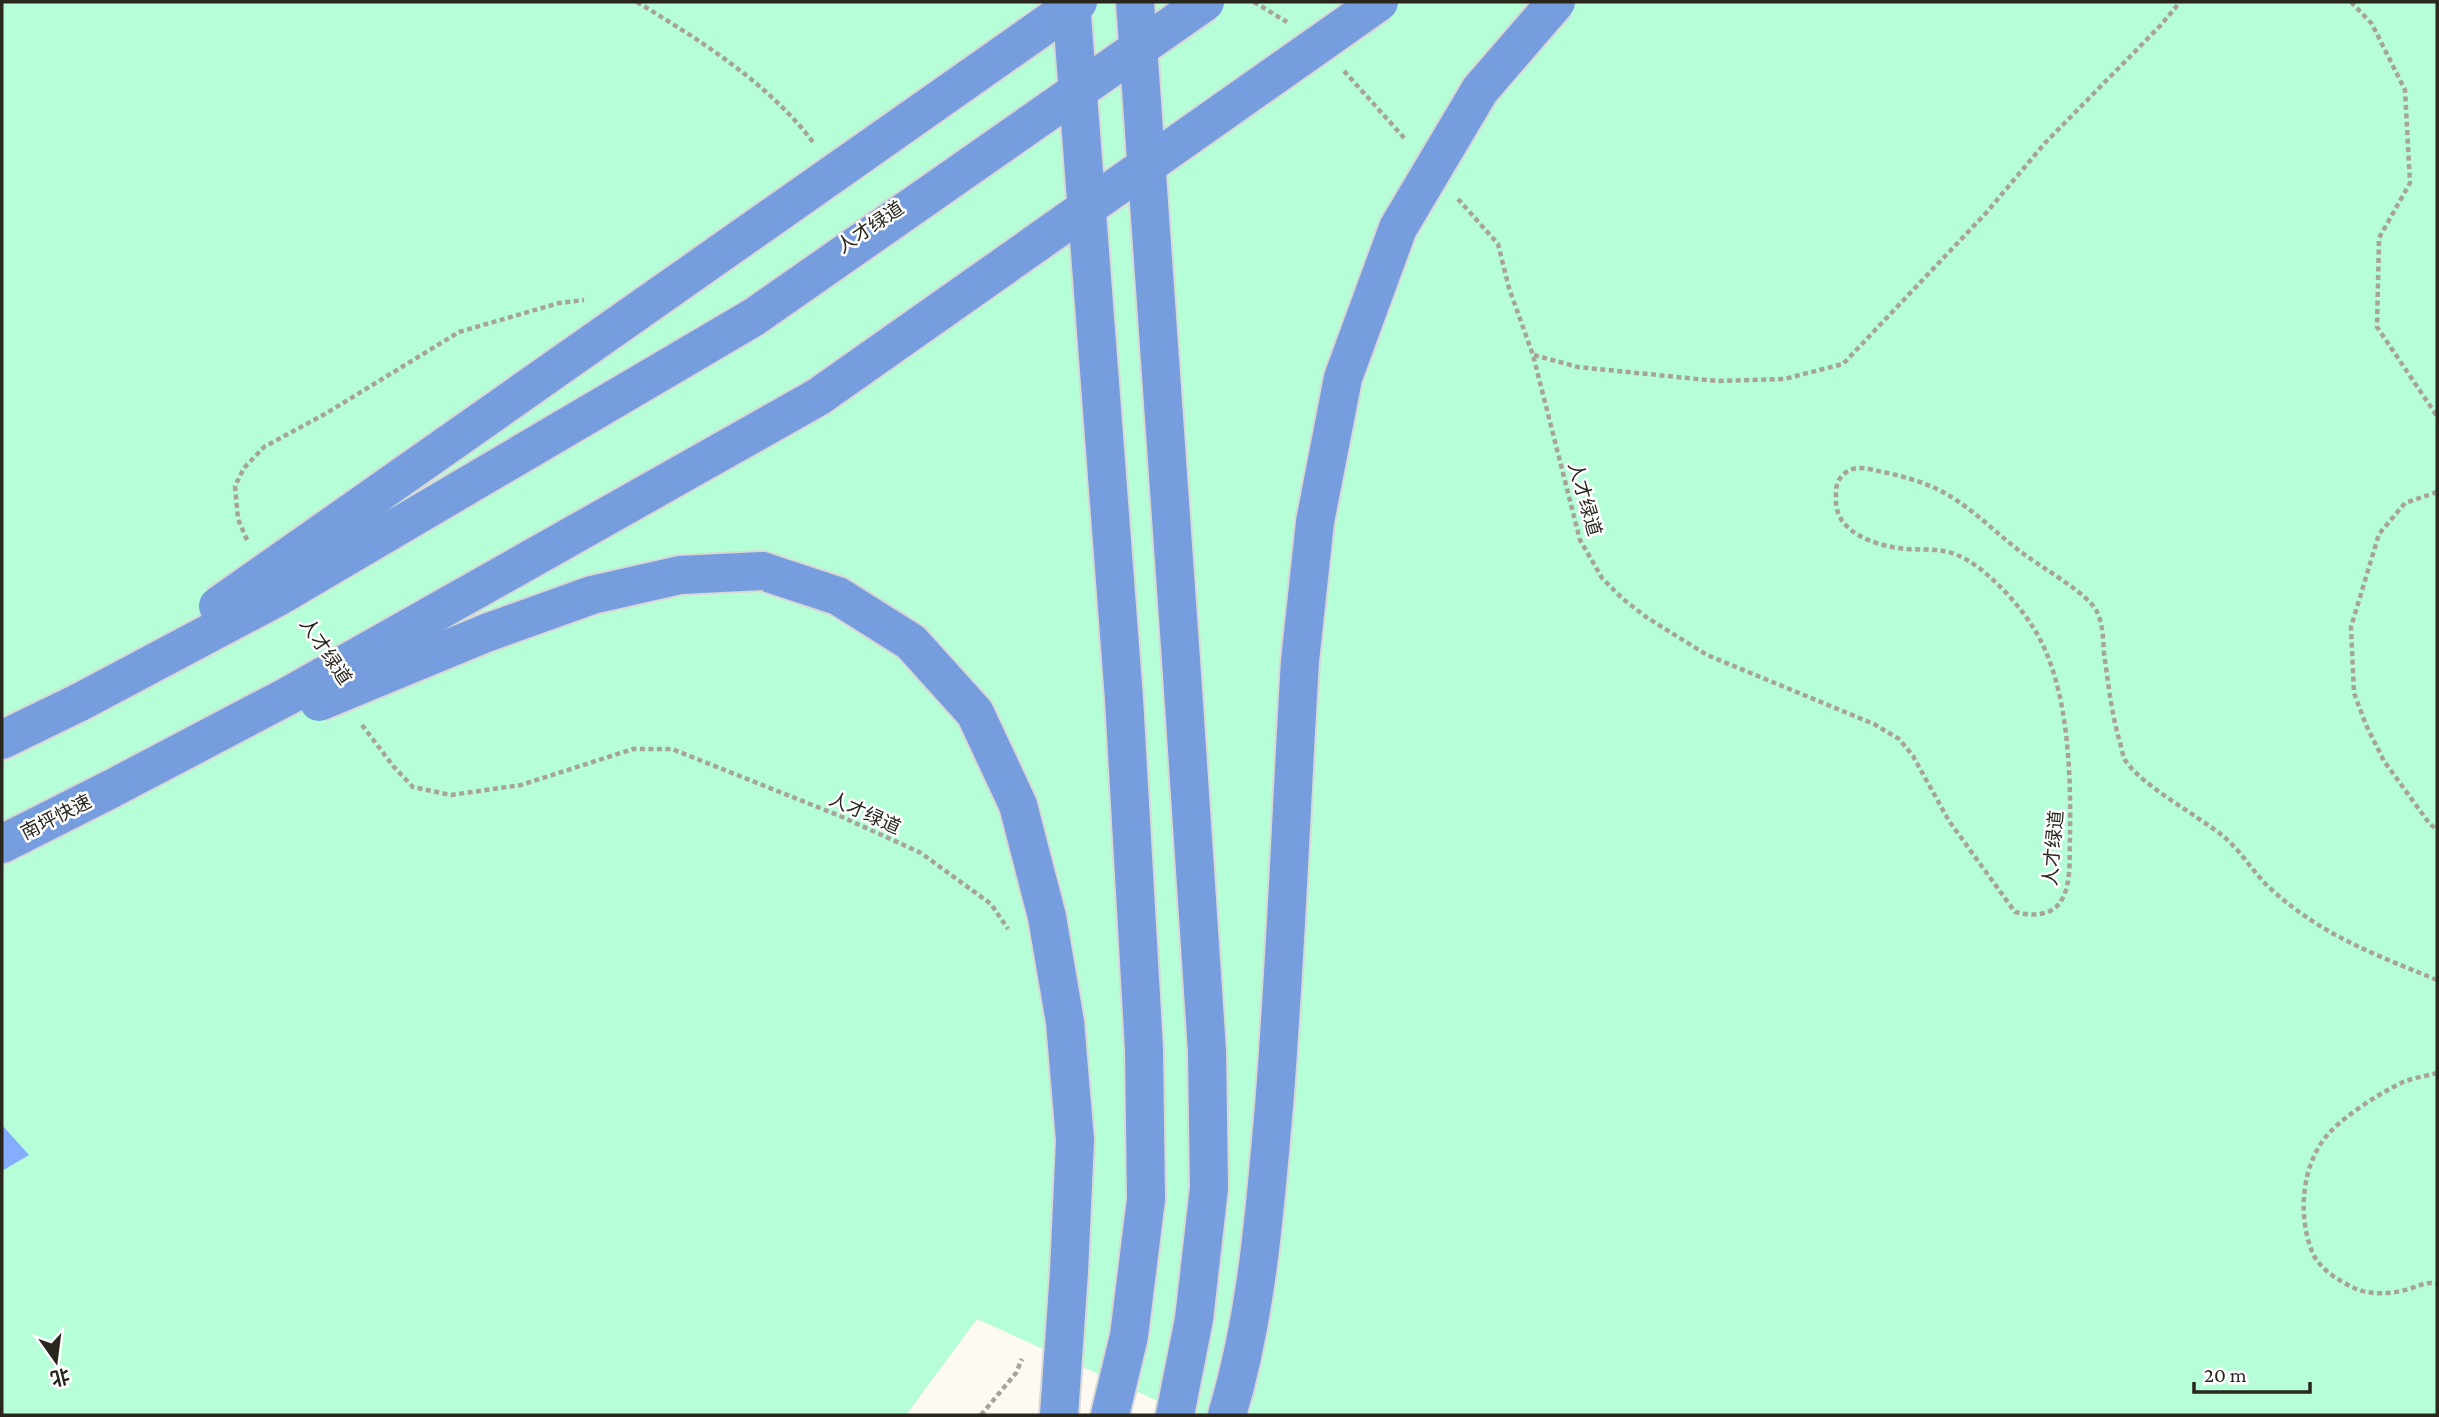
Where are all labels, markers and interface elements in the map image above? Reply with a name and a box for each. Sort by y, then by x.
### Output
street label: 人才绿道 [833,197,907,257]
street label: 人才绿道 [1564,460,1606,538]
street label: 人才绿道 [296,614,356,688]
street label: 人才绿道 [826,788,904,838]
street label: 南坪快速 [17,790,95,844]
street label: 人才绿道 [2039,809,2067,887]
north arrow [21,1326,91,1396]
scale bar [2194,1350,2310,1394]
text: 20 m [2204,1363,2247,1387]
text: 北 [48,1365,72,1389]

